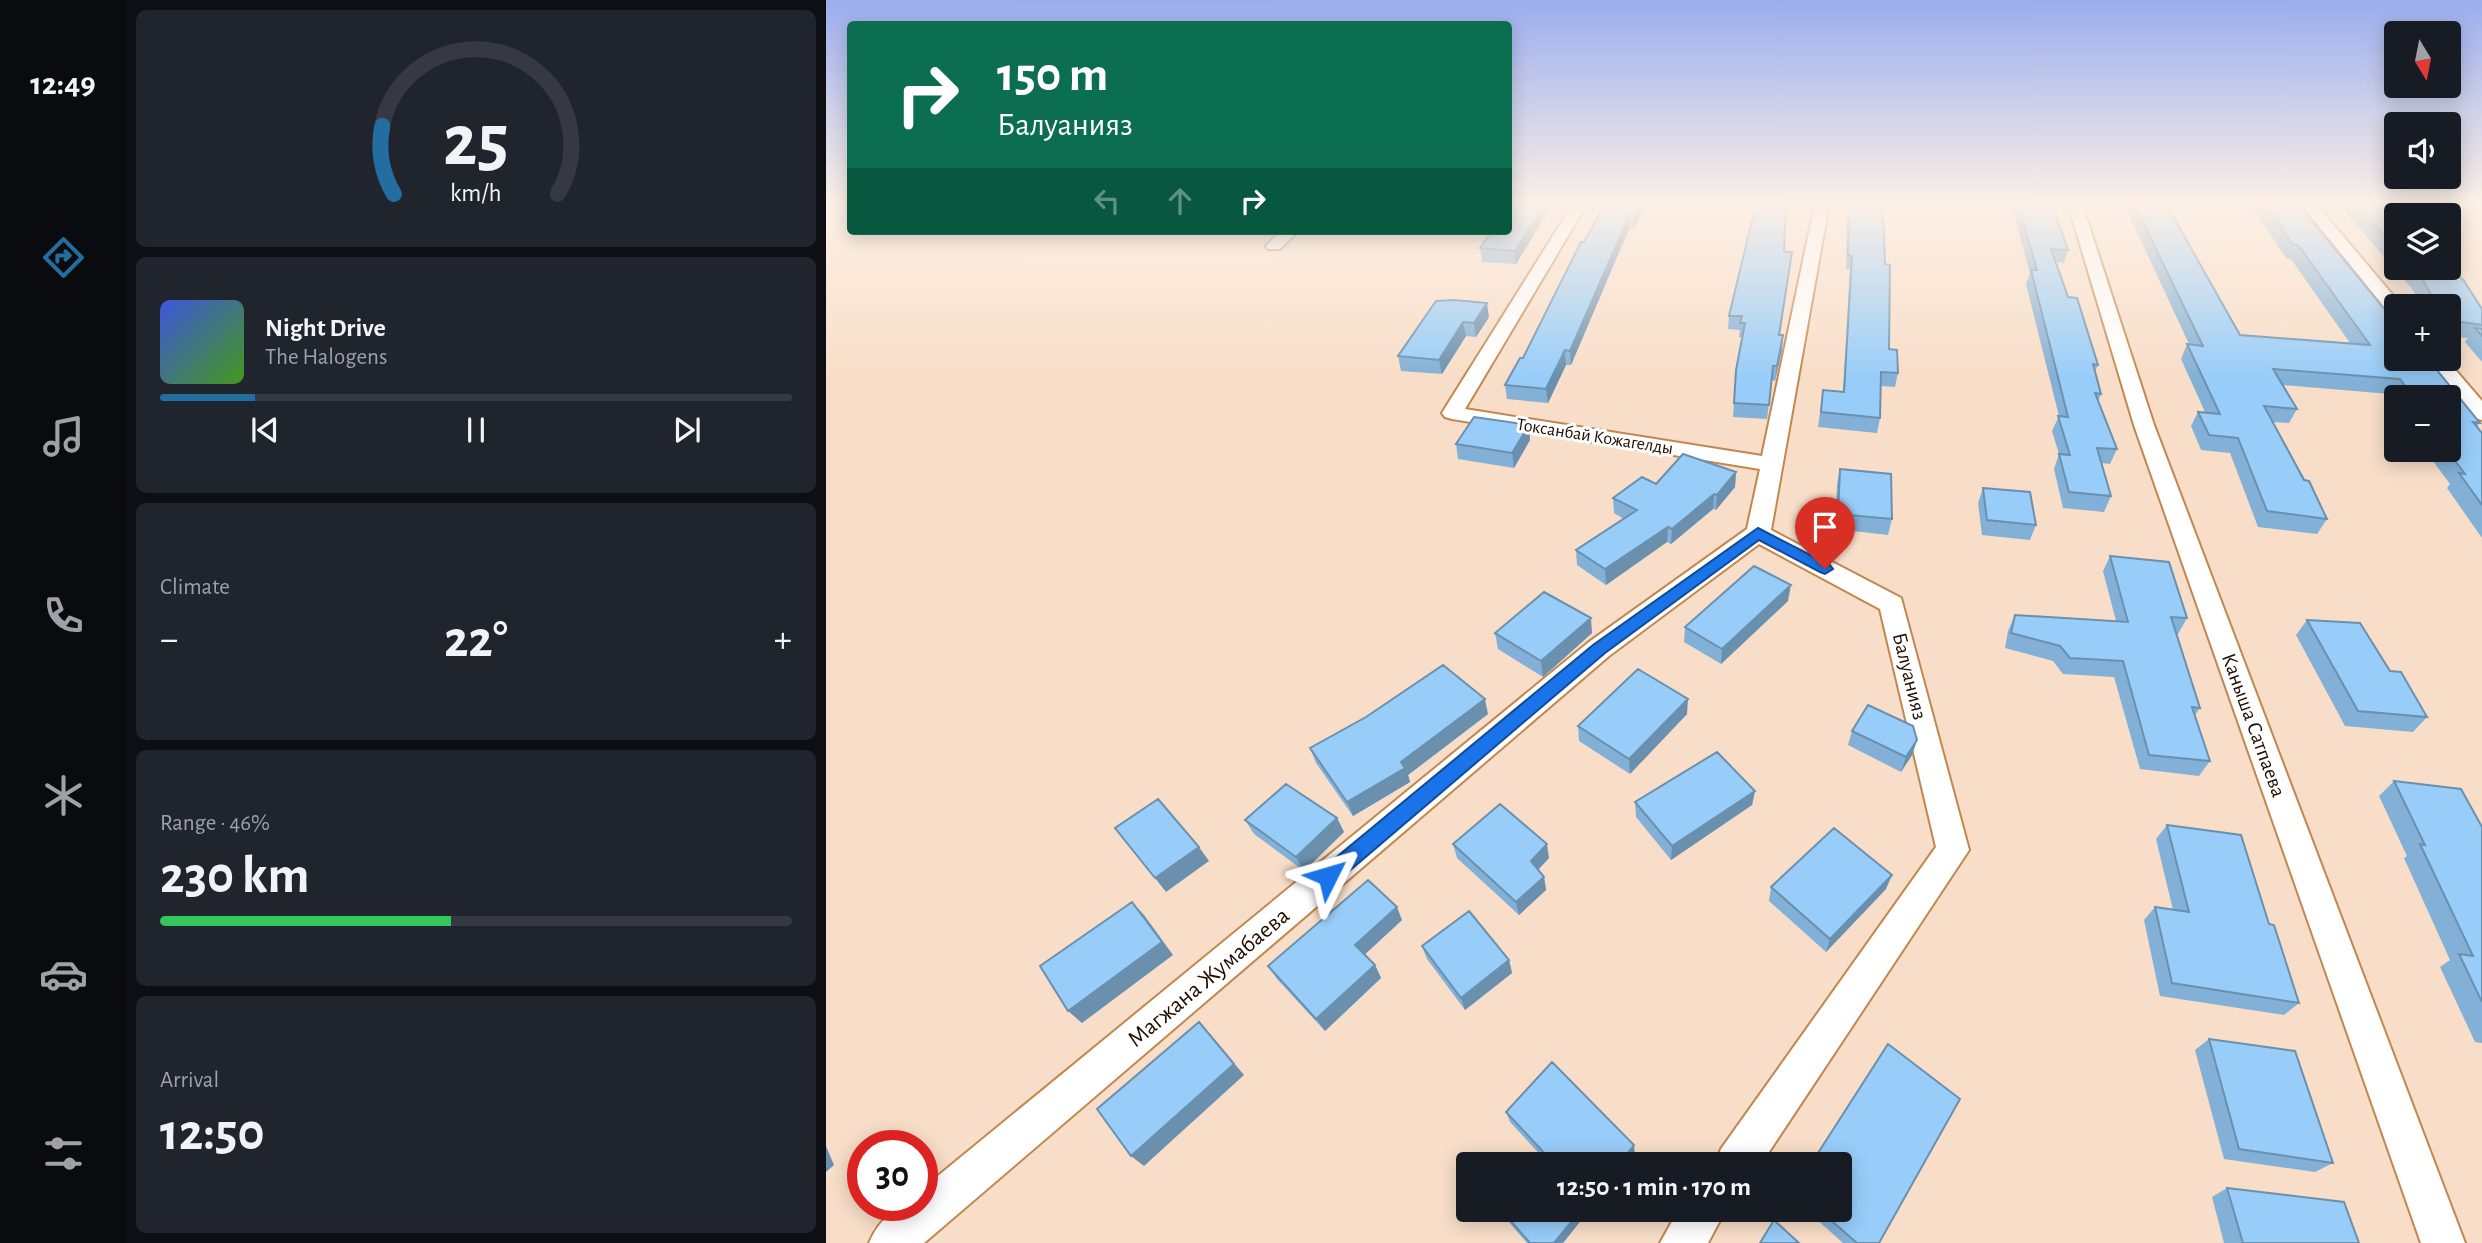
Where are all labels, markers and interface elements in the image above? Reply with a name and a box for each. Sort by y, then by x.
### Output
north arrow [2384,21,2460,98]
map controls [2384,21,2461,462]
icon: right [882,49,973,140]
text: 150 m [997,51,1108,100]
text: 12:49 [30,68,96,100]
text: 25 [443,107,509,180]
text: Балуанияз [997,109,1133,141]
button: sound [2384,112,2461,189]
text: km/h [450,181,502,206]
icon: left [1088,182,1126,220]
icon: ahead [1161,182,1199,220]
icon: right [1234,182,1272,220]
button: layers [2384,203,2461,280]
icon: directions [39,233,88,282]
button: + [2384,294,2461,371]
text: Night Drive [265,315,386,341]
text: The Halogens [265,346,387,369]
button: − [2384,385,2461,462]
icon: previous [246,411,284,449]
icon: pause [457,411,495,449]
icon: next [668,411,706,449]
icon: music [39,412,88,461]
street label: Токсанбай Кожагелды [1515,415,1675,458]
pin [1795,497,1855,569]
icon: arrive [1806,508,1844,546]
text: Climate [160,576,230,599]
icon: phone [39,591,88,640]
text: 22° [444,614,508,666]
text: − [160,621,178,659]
text: + [774,621,792,659]
street label: Балуанияз [1889,630,1930,722]
street label: Каныша Сатпаева [2218,650,2289,800]
icon: climate [39,771,88,820]
text: Range · 46% [160,812,270,835]
position arrow [1291,839,1365,913]
text: 230 km [160,850,310,902]
street label: Магжана Жумабаева [1123,903,1294,1052]
icon: car [39,950,88,999]
text: Arrival [160,1069,219,1092]
text: 12:50 [160,1107,265,1159]
icon: filters [39,1129,88,1178]
speed limit sign: 30 [847,1130,938,1221]
text: 12:50 · 1 min · 170 m [1557,1174,1751,1200]

